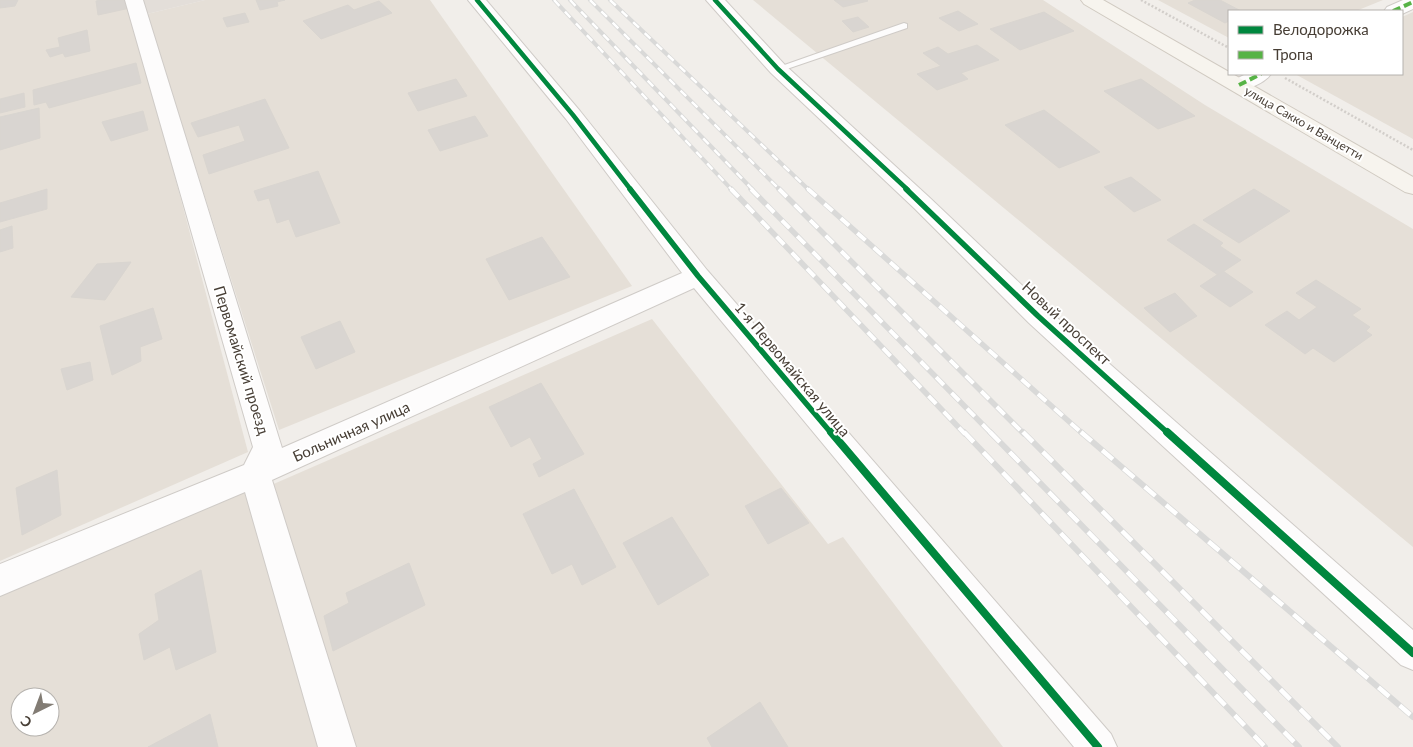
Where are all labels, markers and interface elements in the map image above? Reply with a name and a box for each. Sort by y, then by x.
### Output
legend [1228,10,1403,75]
text: Велодорожка [1273,20,1369,38]
text: Тропа [1273,45,1313,63]
street label: улица Сакко и Ванцетти [1242,83,1366,163]
street label: Новый проспект [1019,277,1115,369]
street label: Первомайский проезд [211,283,273,437]
street label: 1-я Первомайская улица [732,298,854,440]
street label: Больничная улица [290,397,412,465]
north arrow [10,687,60,737]
text: С [16,712,35,731]

